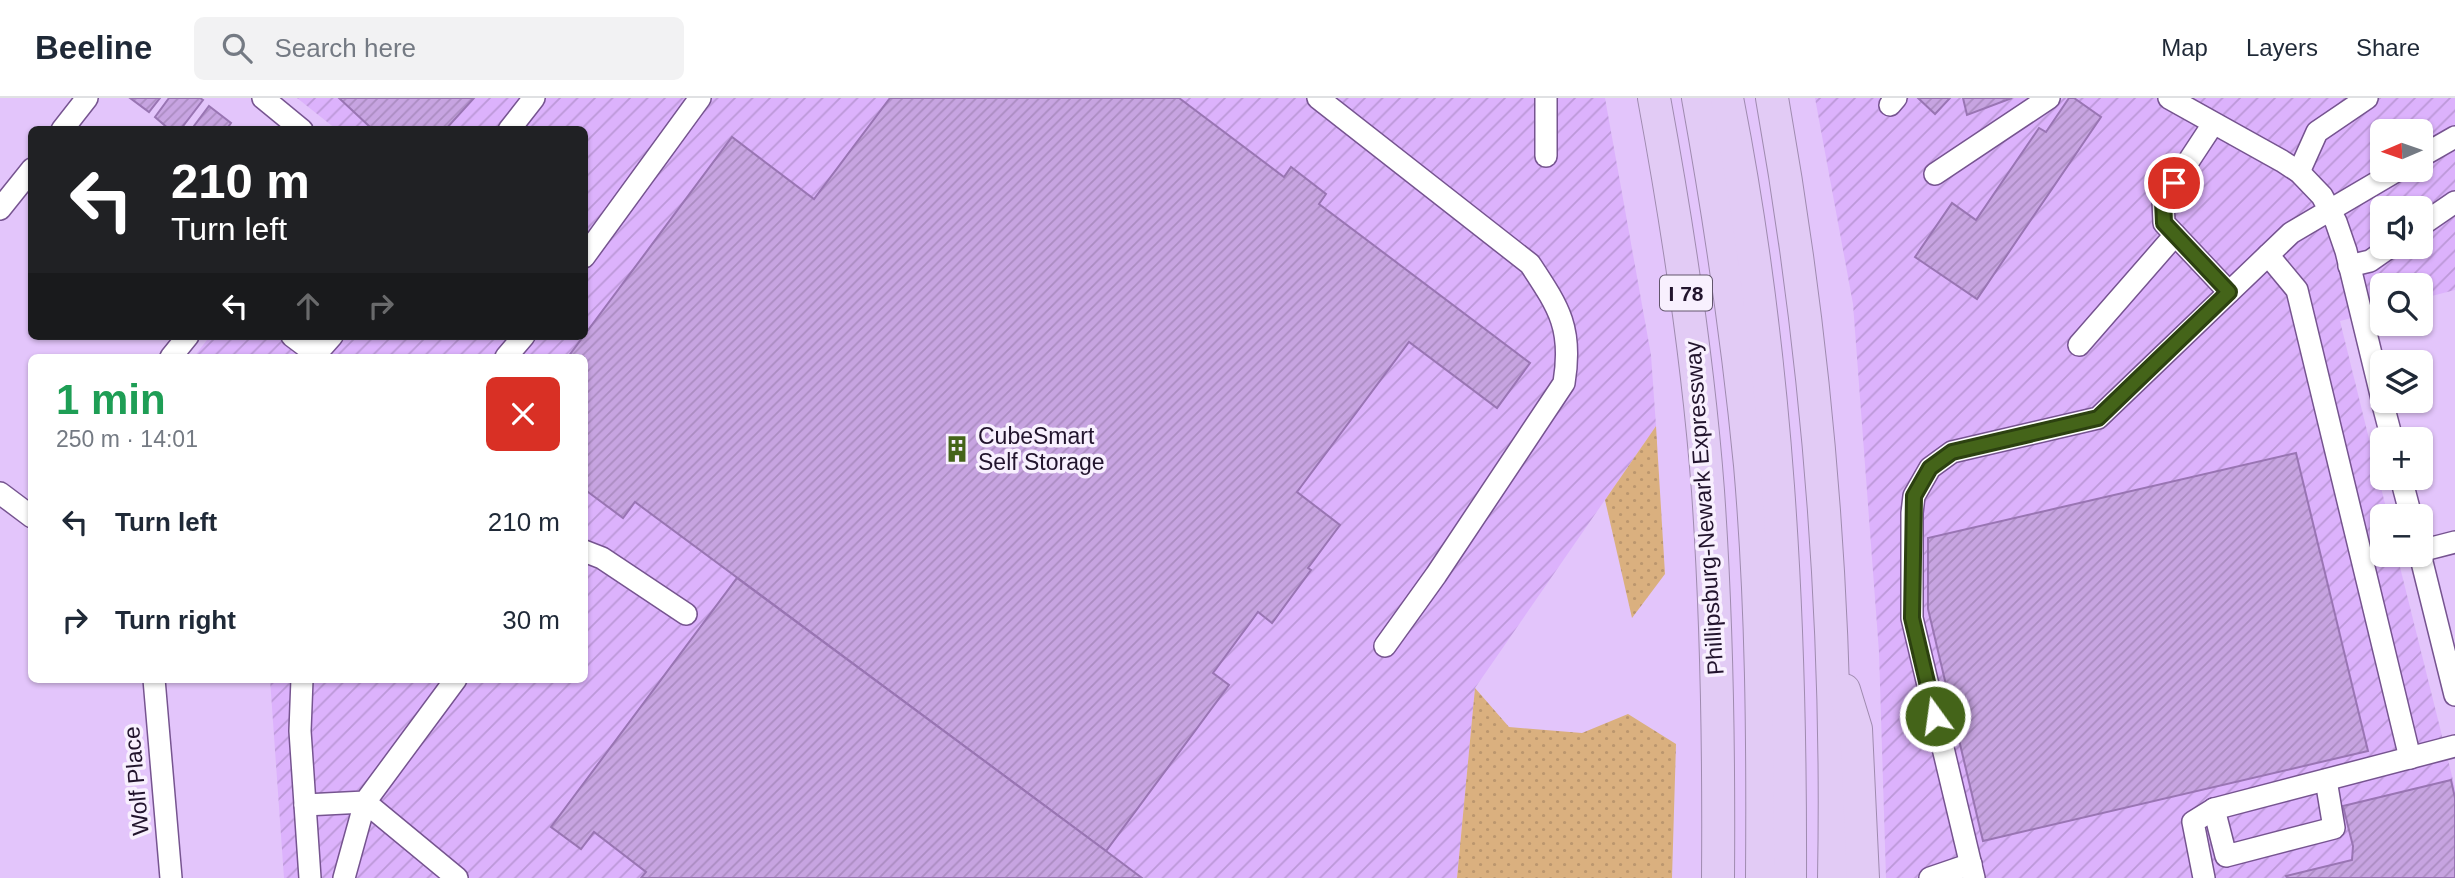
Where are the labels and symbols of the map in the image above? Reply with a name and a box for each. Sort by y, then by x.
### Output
north arrow [2370,119,2432,182]
pin [2144,153,2204,213]
road number: I 78 [1660,276,1712,310]
street label: Phillipsburg-Newark Expressway [1679,340,1729,676]
place label: CubeSmart Self Storage [978,423,1105,475]
building icon: CubeSmart Self Storage [942,434,972,464]
position arrow [1898,679,1972,753]
street label: Wolf Place [118,725,154,837]

